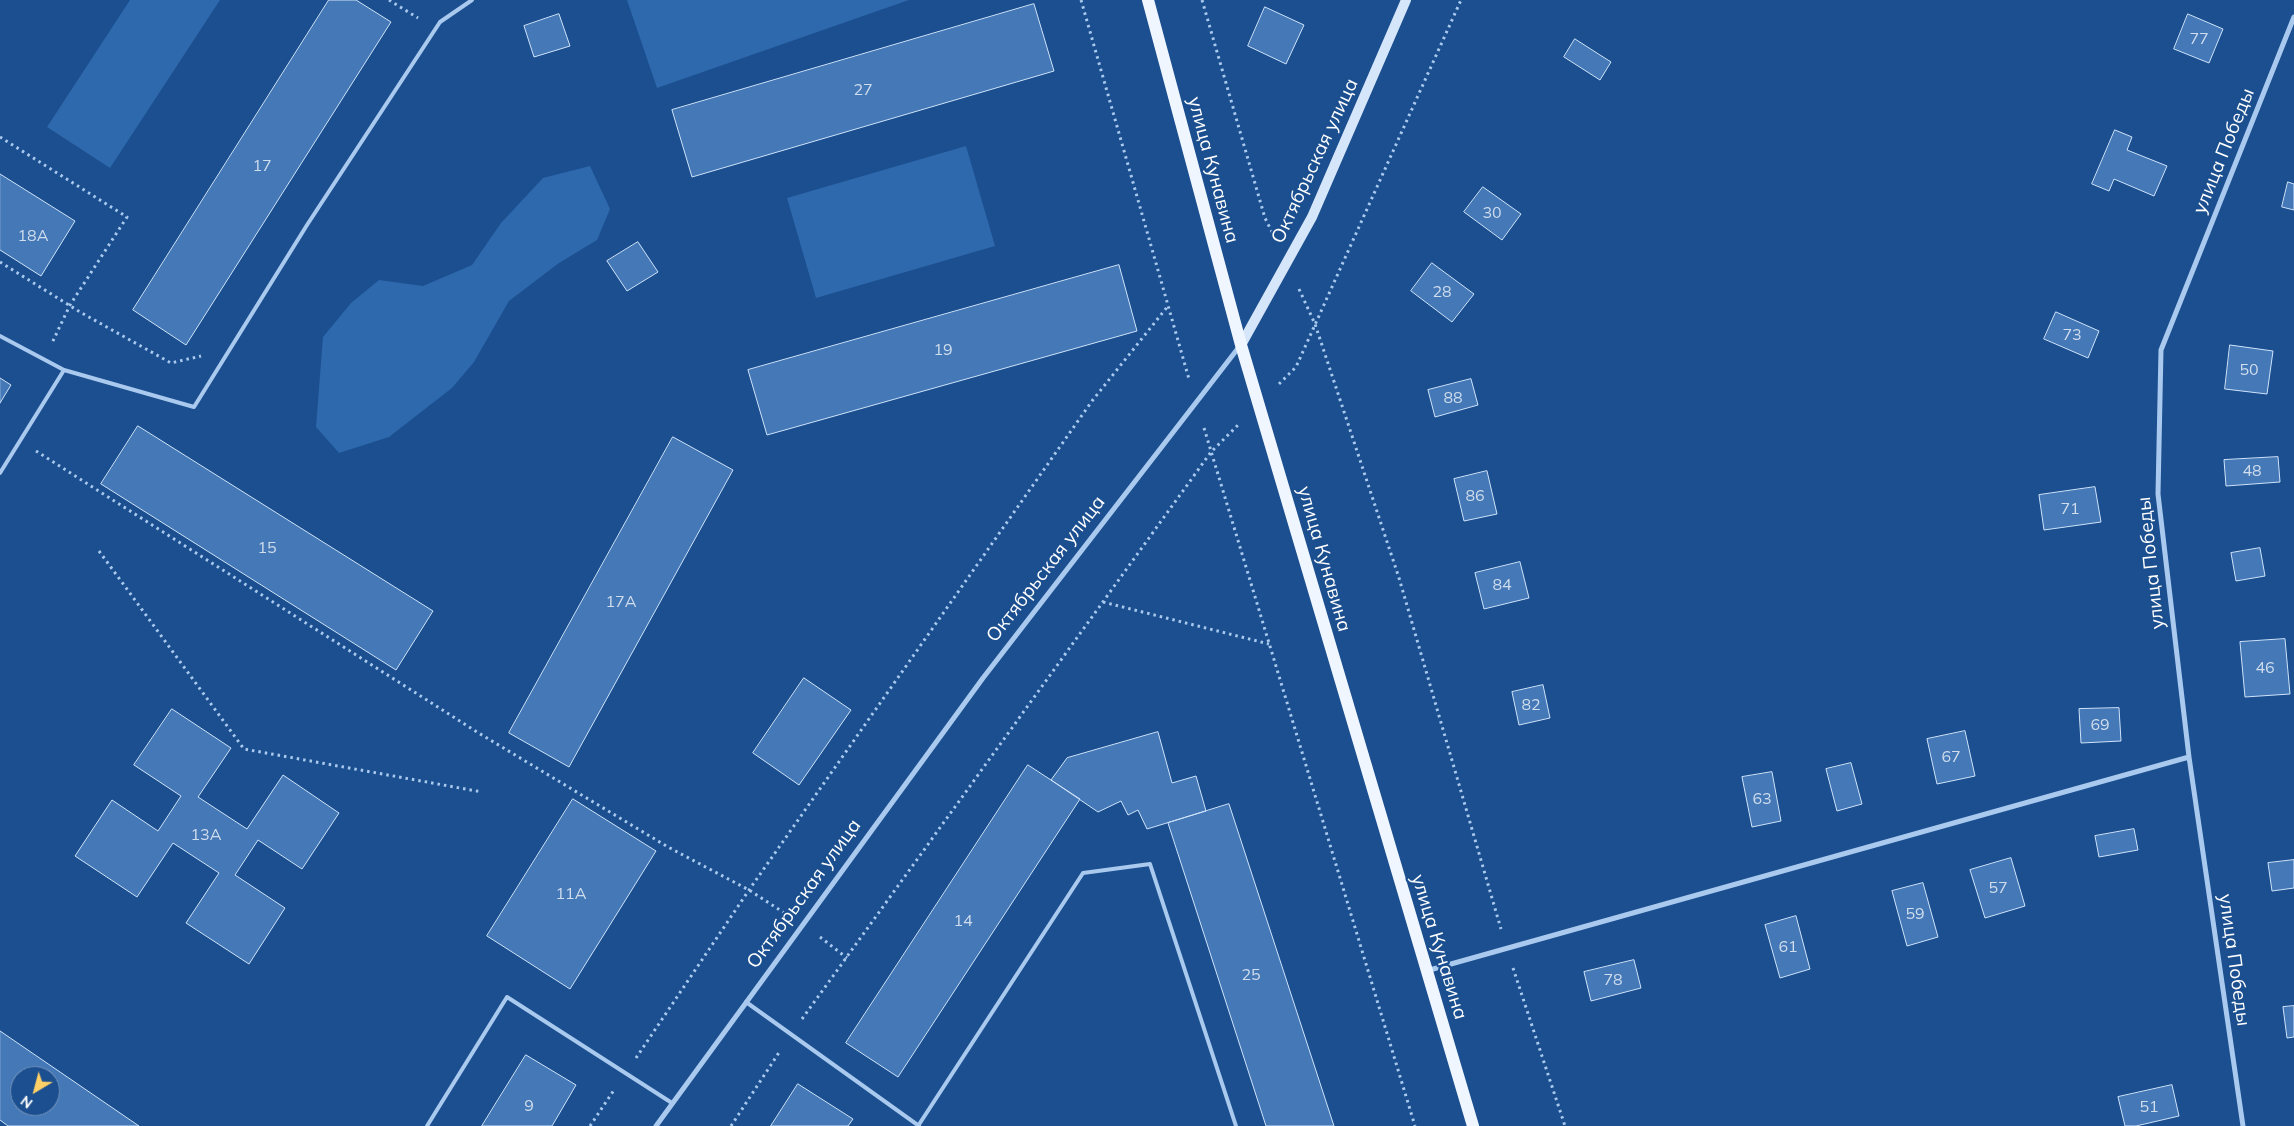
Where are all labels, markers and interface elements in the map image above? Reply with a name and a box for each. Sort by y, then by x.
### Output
house number: 77 [2189,29,2209,49]
street label: Октябрьская улица [1267,75,1363,247]
house number: 27 [853,80,873,100]
street label: улица Победы [2188,85,2260,217]
street label: улица Кунавина [1183,94,1243,246]
house number: 17 [252,156,272,176]
house number: 30 [1482,203,1502,223]
house number: 18А [18,226,48,246]
house number: 28 [1432,282,1452,302]
house number: 73 [2062,325,2082,345]
house number: 19 [933,340,953,360]
house number: 50 [2239,360,2259,380]
house number: 88 [1443,388,1463,408]
house number: 48 [2242,461,2262,481]
street label: улица Кунавина [1292,484,1356,634]
house number: 86 [1465,486,1485,506]
street label: Октябрьская улица [982,491,1110,647]
street label: улица Победы [2133,496,2169,630]
house number: 71 [2060,499,2080,519]
house number: 15 [257,538,277,558]
house number: 84 [1492,575,1512,595]
house number: 17А [606,592,636,612]
house number: 46 [2255,658,2275,678]
house number: 82 [1521,695,1541,715]
house number: 69 [2090,715,2110,735]
house number: 67 [1941,747,1961,767]
house number: 63 [1752,789,1772,809]
street label: Октябрьская улица [742,815,866,973]
house number: 13А [191,825,221,845]
street label: улица Кунавина [1406,872,1472,1022]
house number: 57 [1988,878,2008,898]
house number: 11А [556,884,586,904]
street label: улица Победы [2213,892,2255,1028]
house number: 59 [1905,904,1925,924]
house number: 14 [953,911,973,931]
house number: 61 [1778,937,1798,957]
house number: 25 [1241,965,1261,985]
house number: 78 [1603,970,1623,990]
north arrow [10,1066,60,1116]
text: N [17,1092,36,1113]
house number: 9 [524,1096,534,1116]
house number: 51 [2139,1097,2159,1117]

